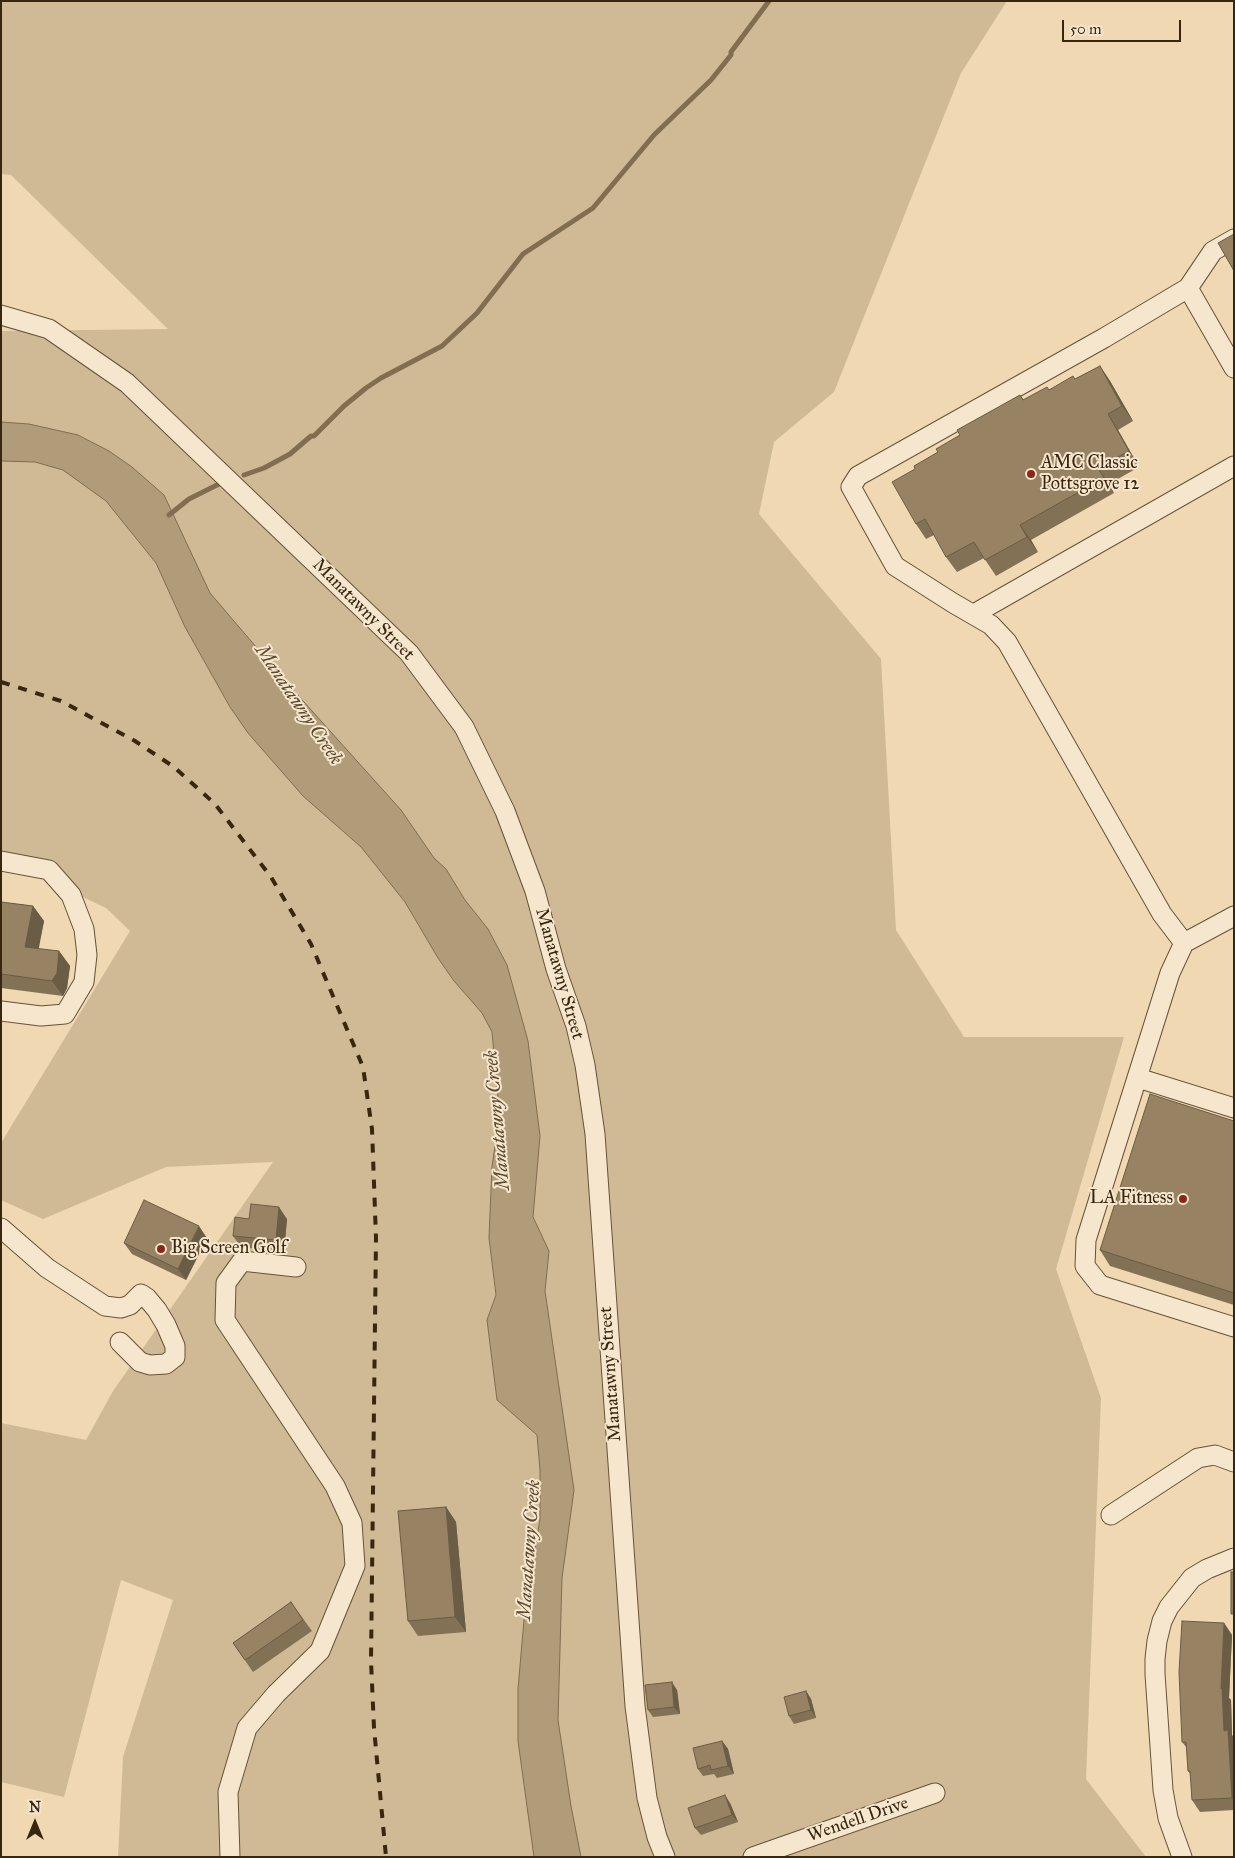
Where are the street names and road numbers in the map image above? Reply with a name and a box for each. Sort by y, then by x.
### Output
street label: Manatawny Street [307,554,419,666]
street label: Manatawny Street [530,906,588,1042]
street label: Manatawny Street [595,1306,627,1442]
street label: Wendell Drive [805,1793,911,1847]

